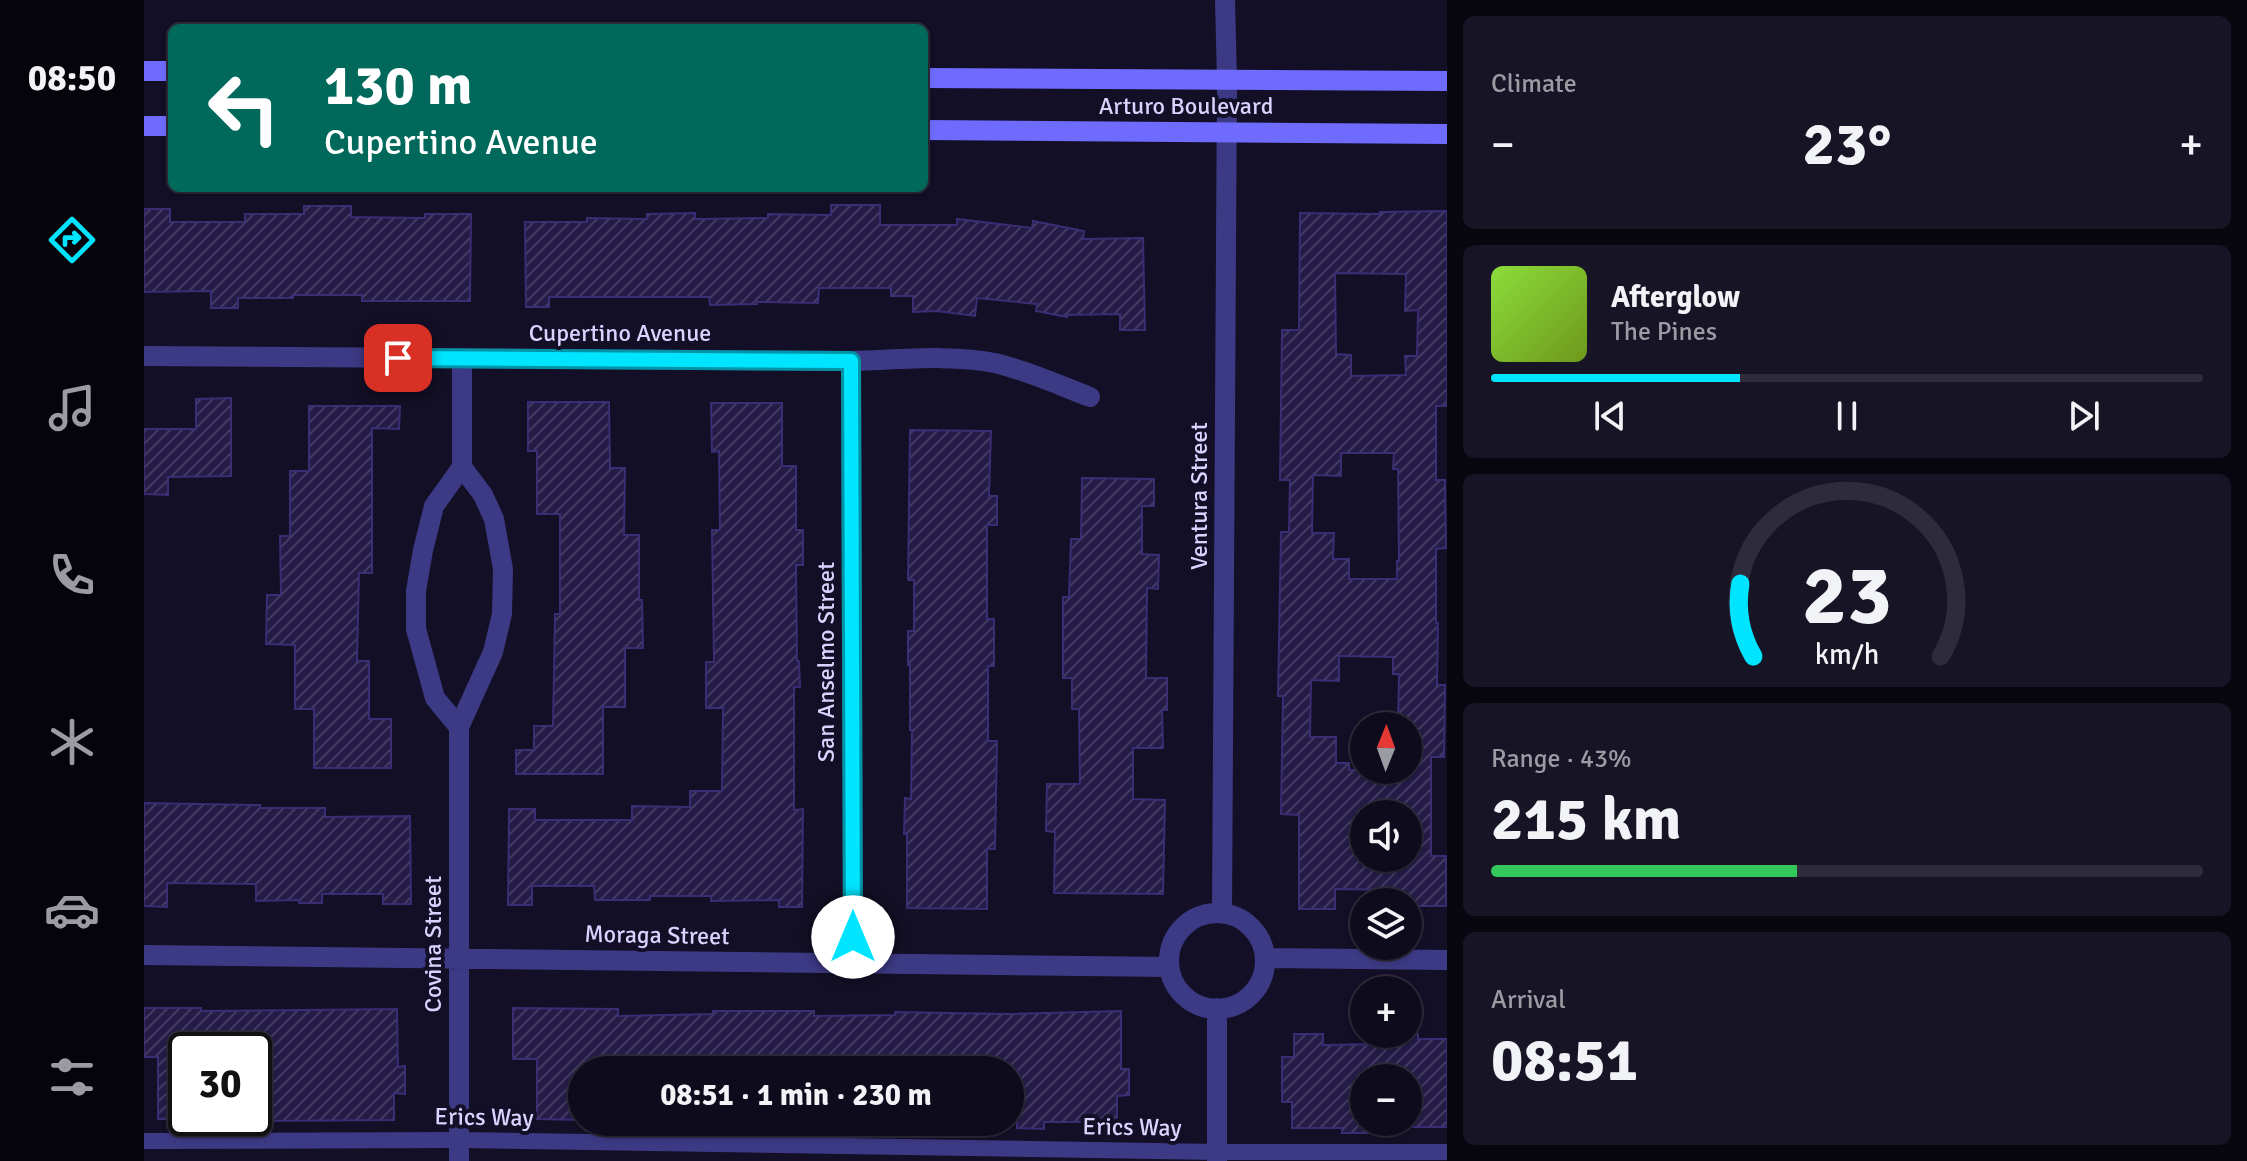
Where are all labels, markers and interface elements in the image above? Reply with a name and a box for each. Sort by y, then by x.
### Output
text: 130 m [324,51,472,120]
text: 08:50 [28,56,116,101]
icon: left [192,56,296,160]
text: Climate [1491,68,1577,100]
street label: Arturo Boulevard [1099,91,1273,121]
text: 23° [1803,108,1891,182]
text: − [1491,118,1515,172]
text: + [2179,118,2203,172]
text: Cupertino Avenue [324,120,598,165]
icon: directions [44,212,100,268]
text: Afterglow [1611,279,1740,316]
text: The Pines [1611,316,1717,348]
street label: Cupertino Avenue [529,318,711,348]
pin [364,324,432,392]
icon: arrive [376,336,420,380]
icon: music [44,380,100,436]
icon: previous [1588,394,1632,438]
icon: pause [1825,394,1869,438]
icon: next [2062,394,2106,438]
street label: Ventura Street [1184,422,1214,570]
text: 23 [1802,544,1892,646]
icon: phone [44,547,100,603]
street label: San Anselmo Street [811,562,841,762]
text: km/h [1815,637,1879,672]
north arrow [1350,712,1422,784]
map controls [1350,712,1422,1136]
icon: climate [44,714,100,770]
text: Range · 43% [1491,743,1632,775]
text: 215 km [1491,783,1681,857]
button: sound [1350,800,1422,872]
street label: Covina Street [418,876,448,1012]
icon: car [44,882,100,938]
button: layers [1350,888,1422,960]
position arrow [811,895,895,979]
street label: Moraga Street [584,919,730,951]
button: + [1350,976,1422,1048]
text: Arrival [1491,984,1566,1016]
text: 08:51 [1491,1024,1638,1098]
speed limit sign: 30 [168,1032,272,1136]
icon: filters [44,1049,100,1105]
button: − [1350,1064,1422,1136]
text: 08:51 · 1 min · 230 m [660,1077,932,1114]
street label: Erics Way [434,1101,534,1133]
street label: Erics Way [1082,1111,1182,1143]

